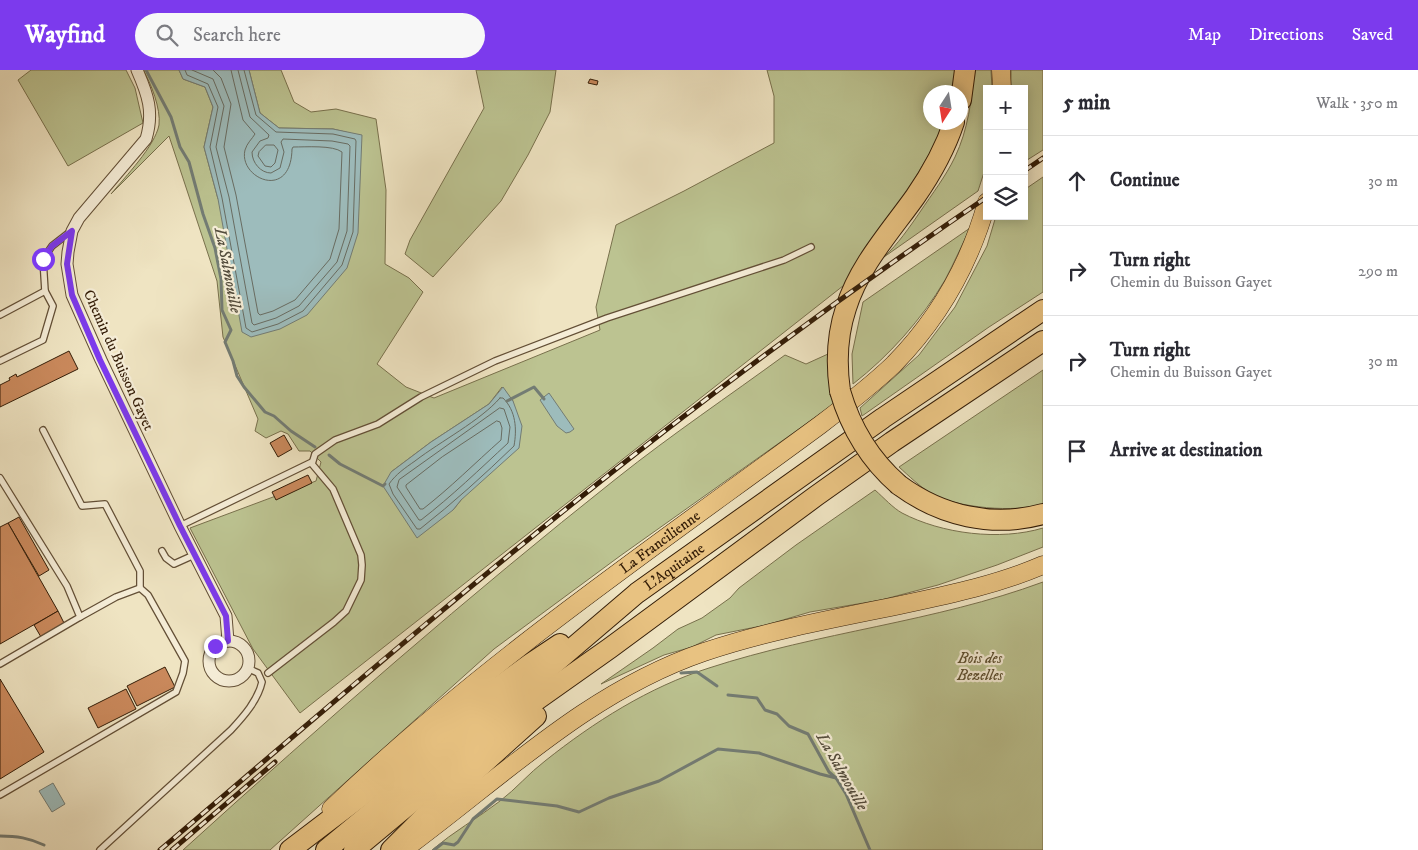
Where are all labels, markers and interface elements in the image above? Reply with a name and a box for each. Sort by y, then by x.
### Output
search box [135,13,485,58]
text: Wayfind [25,20,105,50]
icon: search [153,21,181,49]
text: Search here [193,24,281,47]
text: Map [1188,24,1221,46]
text: Directions [1249,24,1324,46]
text: Saved [1352,24,1393,46]
north arrow [923,85,968,130]
map controls [983,85,1028,220]
button: + [983,85,1028,130]
text: 5 min [1063,90,1110,116]
text: Walk · 350 m [1316,93,1398,113]
button: − [983,130,1028,175]
icon: ahead [1063,167,1091,195]
text: Continue [1110,169,1180,192]
text: 30 m [1368,171,1398,191]
button: layers [983,175,1028,220]
water label: La Salmouille [210,225,246,315]
route start [32,248,55,271]
text: Turn right [1110,249,1190,272]
icon: right [1063,257,1091,285]
text: 290 m [1358,261,1398,281]
text: Chemin du Buisson Gayet [1110,272,1272,292]
street label: Chemin du Buisson Gayet [79,287,158,434]
text: Turn right [1110,339,1190,362]
icon: right [1063,347,1091,375]
text: 30 m [1368,351,1398,371]
text: Chemin du Buisson Gayet [1110,362,1272,382]
icon: arrive [1063,437,1091,465]
text: Arrive at destination [1110,439,1262,462]
street label: La Francilienne [616,506,704,578]
street label: L'Aquitaine [640,539,708,595]
route end [204,635,227,658]
park label: Bois des Bezelles [956,649,1003,685]
water label: La Salmouille [811,728,873,814]

